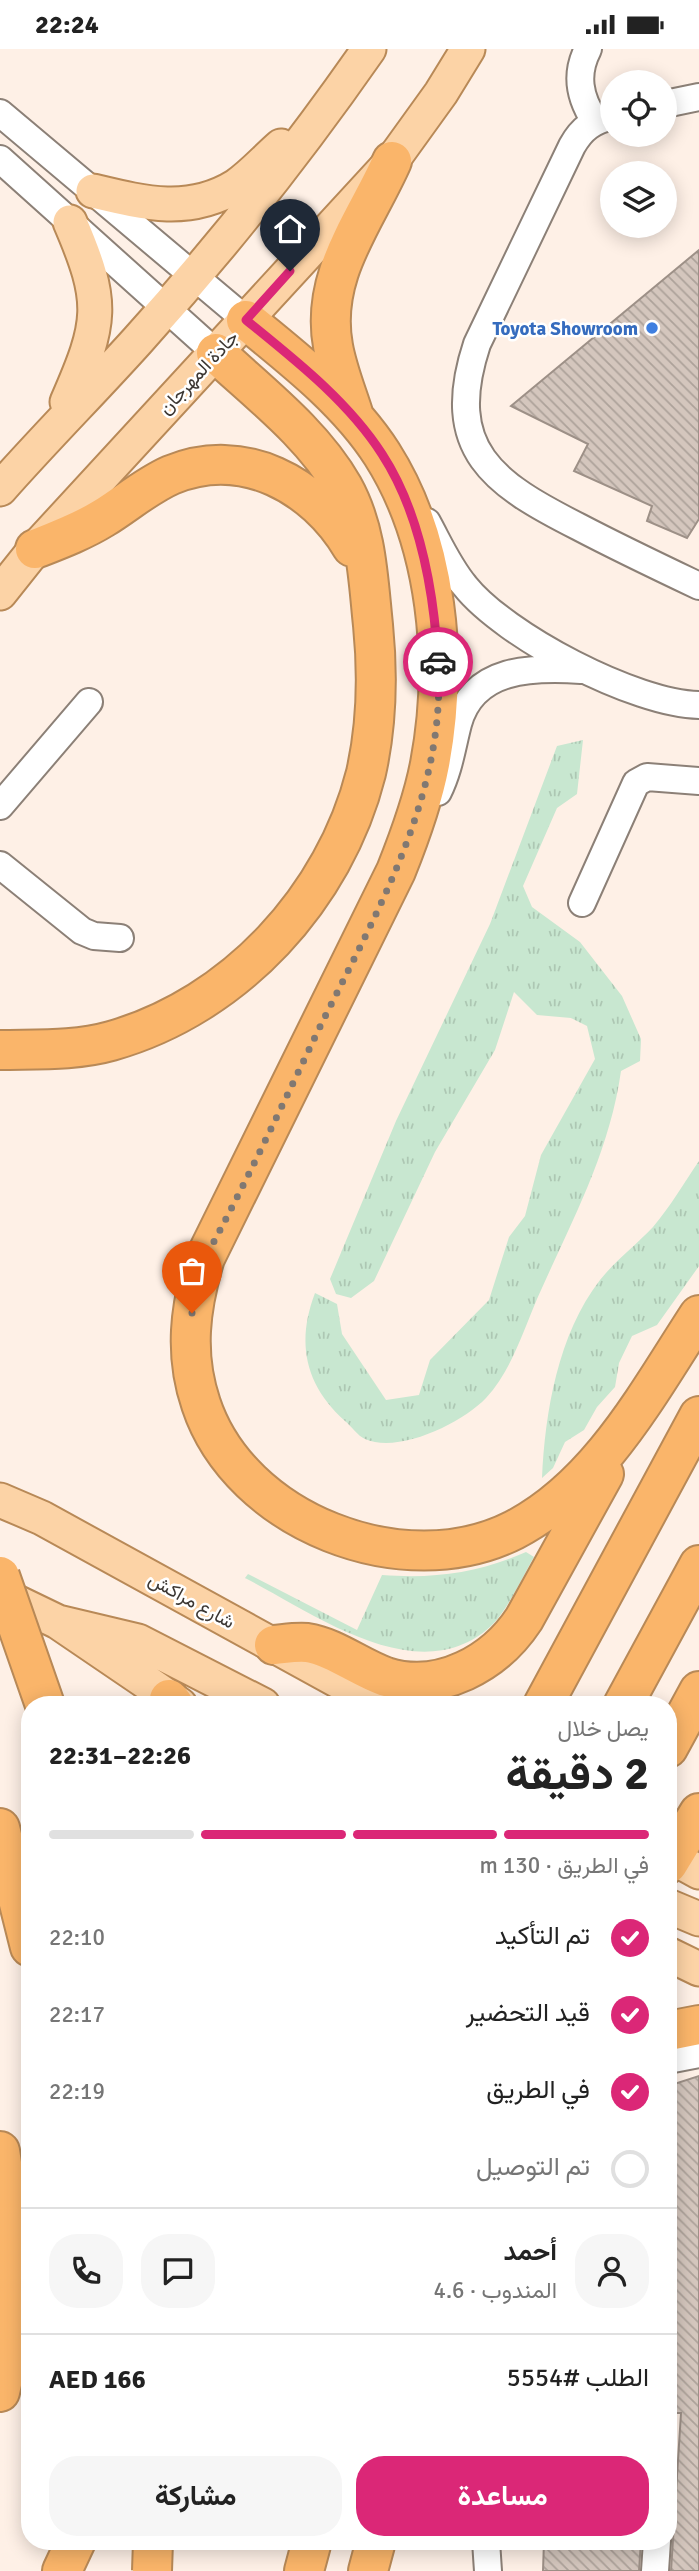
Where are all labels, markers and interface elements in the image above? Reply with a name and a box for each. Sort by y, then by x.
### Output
text: 22:24 [35,9,99,41]
map controls [600,70,677,238]
button: locate [600,70,677,147]
button: layers [600,161,677,238]
pin [260,199,320,271]
icon: home [271,210,309,248]
place label: Toyota Showroom [492,317,638,341]
marker: Toyota Showroom [644,320,660,336]
street label: جادة المهرجان [154,326,244,420]
courier [403,627,473,697]
icon: car [419,643,457,681]
pin [162,1241,222,1313]
icon: bag [173,1252,211,1290]
street label: شارع مراكش [144,1567,239,1634]
text: يصل خلال [558,1714,649,1743]
text: 22:26–22:31 [49,1740,191,1772]
text: 2 دقيقة [506,1746,649,1802]
text: في الطريق · 130 m [479,1851,649,1880]
icon: check [611,1919,649,1957]
text: تم التأكيد [495,1920,590,1952]
text: 22:10 [49,1923,105,1952]
icon: check [611,1996,649,2034]
text: قيد التحضير [466,1997,590,2029]
text: 22:17 [49,2000,105,2029]
icon: check [611,2073,649,2111]
text: في الطريق [486,2074,590,2106]
text: 22:19 [49,2077,105,2106]
text: تم التوصيل [476,2151,590,2183]
button: phone [49,2234,123,2308]
button: chat [141,2234,215,2308]
button: person [575,2234,649,2308]
text: أحمد [504,2236,557,2268]
text: المندوب · 4.6 [434,2276,557,2305]
text: الطلب #5554 [507,2362,649,2394]
text: AED 166 [49,2364,146,2396]
button: مشاركة [49,2456,342,2536]
button: مساعدة [356,2456,649,2536]

